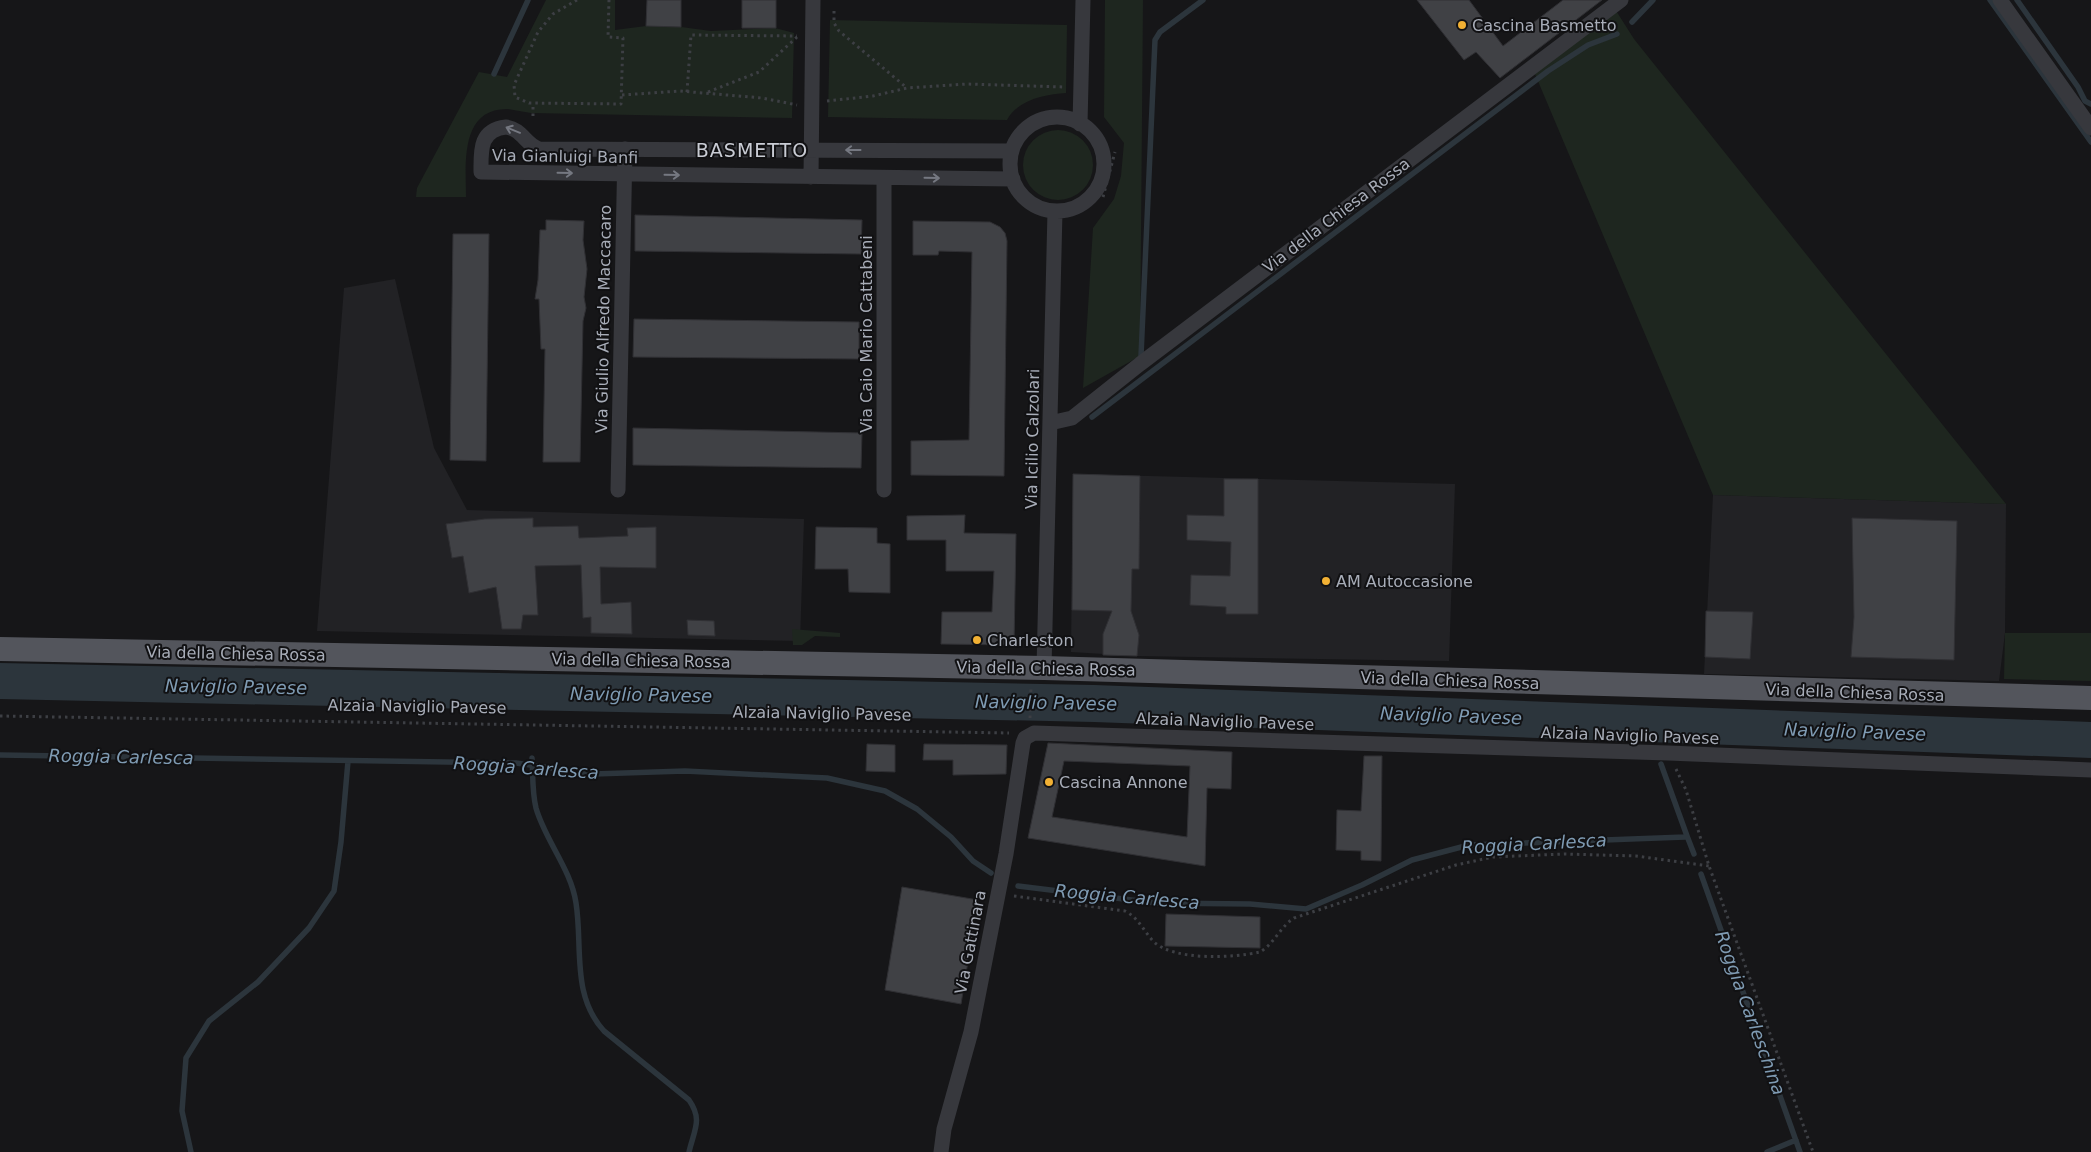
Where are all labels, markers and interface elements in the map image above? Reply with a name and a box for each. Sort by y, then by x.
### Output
place label: Cascina Basmetto [1472,16,1616,35]
marker: Cascina Basmetto [1456,19,1468,31]
one-way arrow [506,125,521,134]
district label: BASMETTO [696,139,808,161]
one-way arrow [846,145,862,155]
street label: Via Gianluigi Banfi [492,146,638,167]
street label: Via della Chiesa Rossa [1259,154,1414,277]
one-way arrow [557,169,573,178]
one-way arrow [663,170,679,180]
one-way arrow [924,173,940,183]
street label: Via Giulio Alfredo Maccacaro [592,205,615,433]
street label: Via Caio Mario Cattabeni [857,235,876,433]
street label: Via Icilio Calzolari [1022,369,1043,509]
place label: AM Autoccasione [1336,572,1473,591]
marker: AM Autoccasione [1320,575,1332,587]
place label: Charleston [987,631,1074,650]
marker: Charleston [971,634,983,646]
street label: Via della Chiesa Rossa [146,642,326,665]
street label: Via della Chiesa Rossa [551,649,731,672]
street label: Via della Chiesa Rossa [956,657,1136,680]
street label: Via della Chiesa Rossa [1360,668,1540,693]
water label: Naviglio Pavese [165,675,307,698]
street label: Via della Chiesa Rossa [1765,680,1945,705]
water label: Naviglio Pavese [570,683,712,706]
water label: Naviglio Pavese [975,691,1117,714]
street label: Alzaia Naviglio Pavese [327,695,507,718]
street label: Alzaia Naviglio Pavese [732,702,912,725]
water label: Naviglio Pavese [1380,703,1523,728]
street label: Alzaia Naviglio Pavese [1135,709,1315,734]
water label: Naviglio Pavese [1784,719,1927,744]
street label: Alzaia Naviglio Pavese [1540,723,1720,748]
water label: Roggia Carlesca [48,745,194,768]
water label: Roggia Carlesca [453,752,599,783]
place label: Cascina Annone [1059,773,1188,792]
marker: Cascina Annone [1043,776,1055,788]
water label: Roggia Carlesca [1461,829,1607,858]
water label: Roggia Carlesca [1054,880,1200,913]
street label: Via Gattinara [951,889,990,996]
water label: Roggia Carleschina [1711,928,1790,1098]

